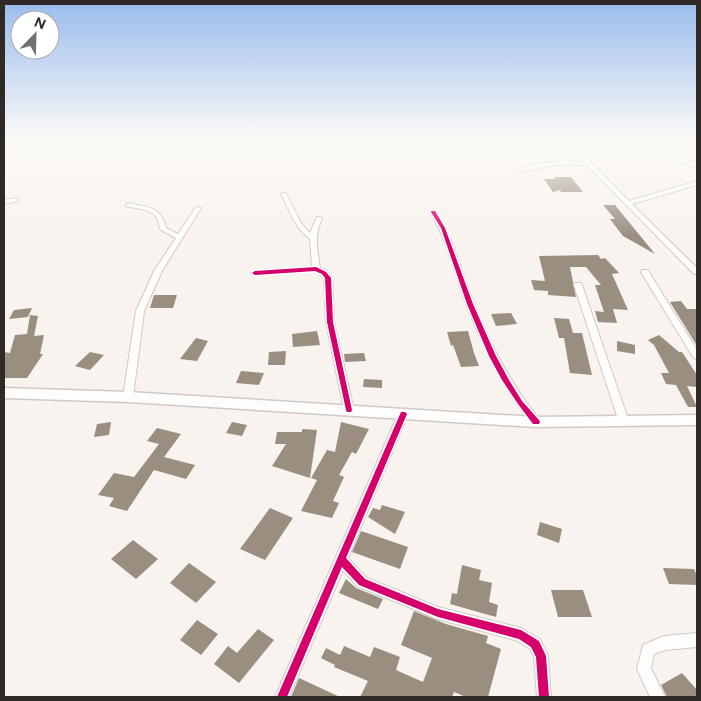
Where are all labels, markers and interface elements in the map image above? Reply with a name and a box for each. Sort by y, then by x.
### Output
north arrow [10,10,60,60]
text: N [32,14,48,33]

